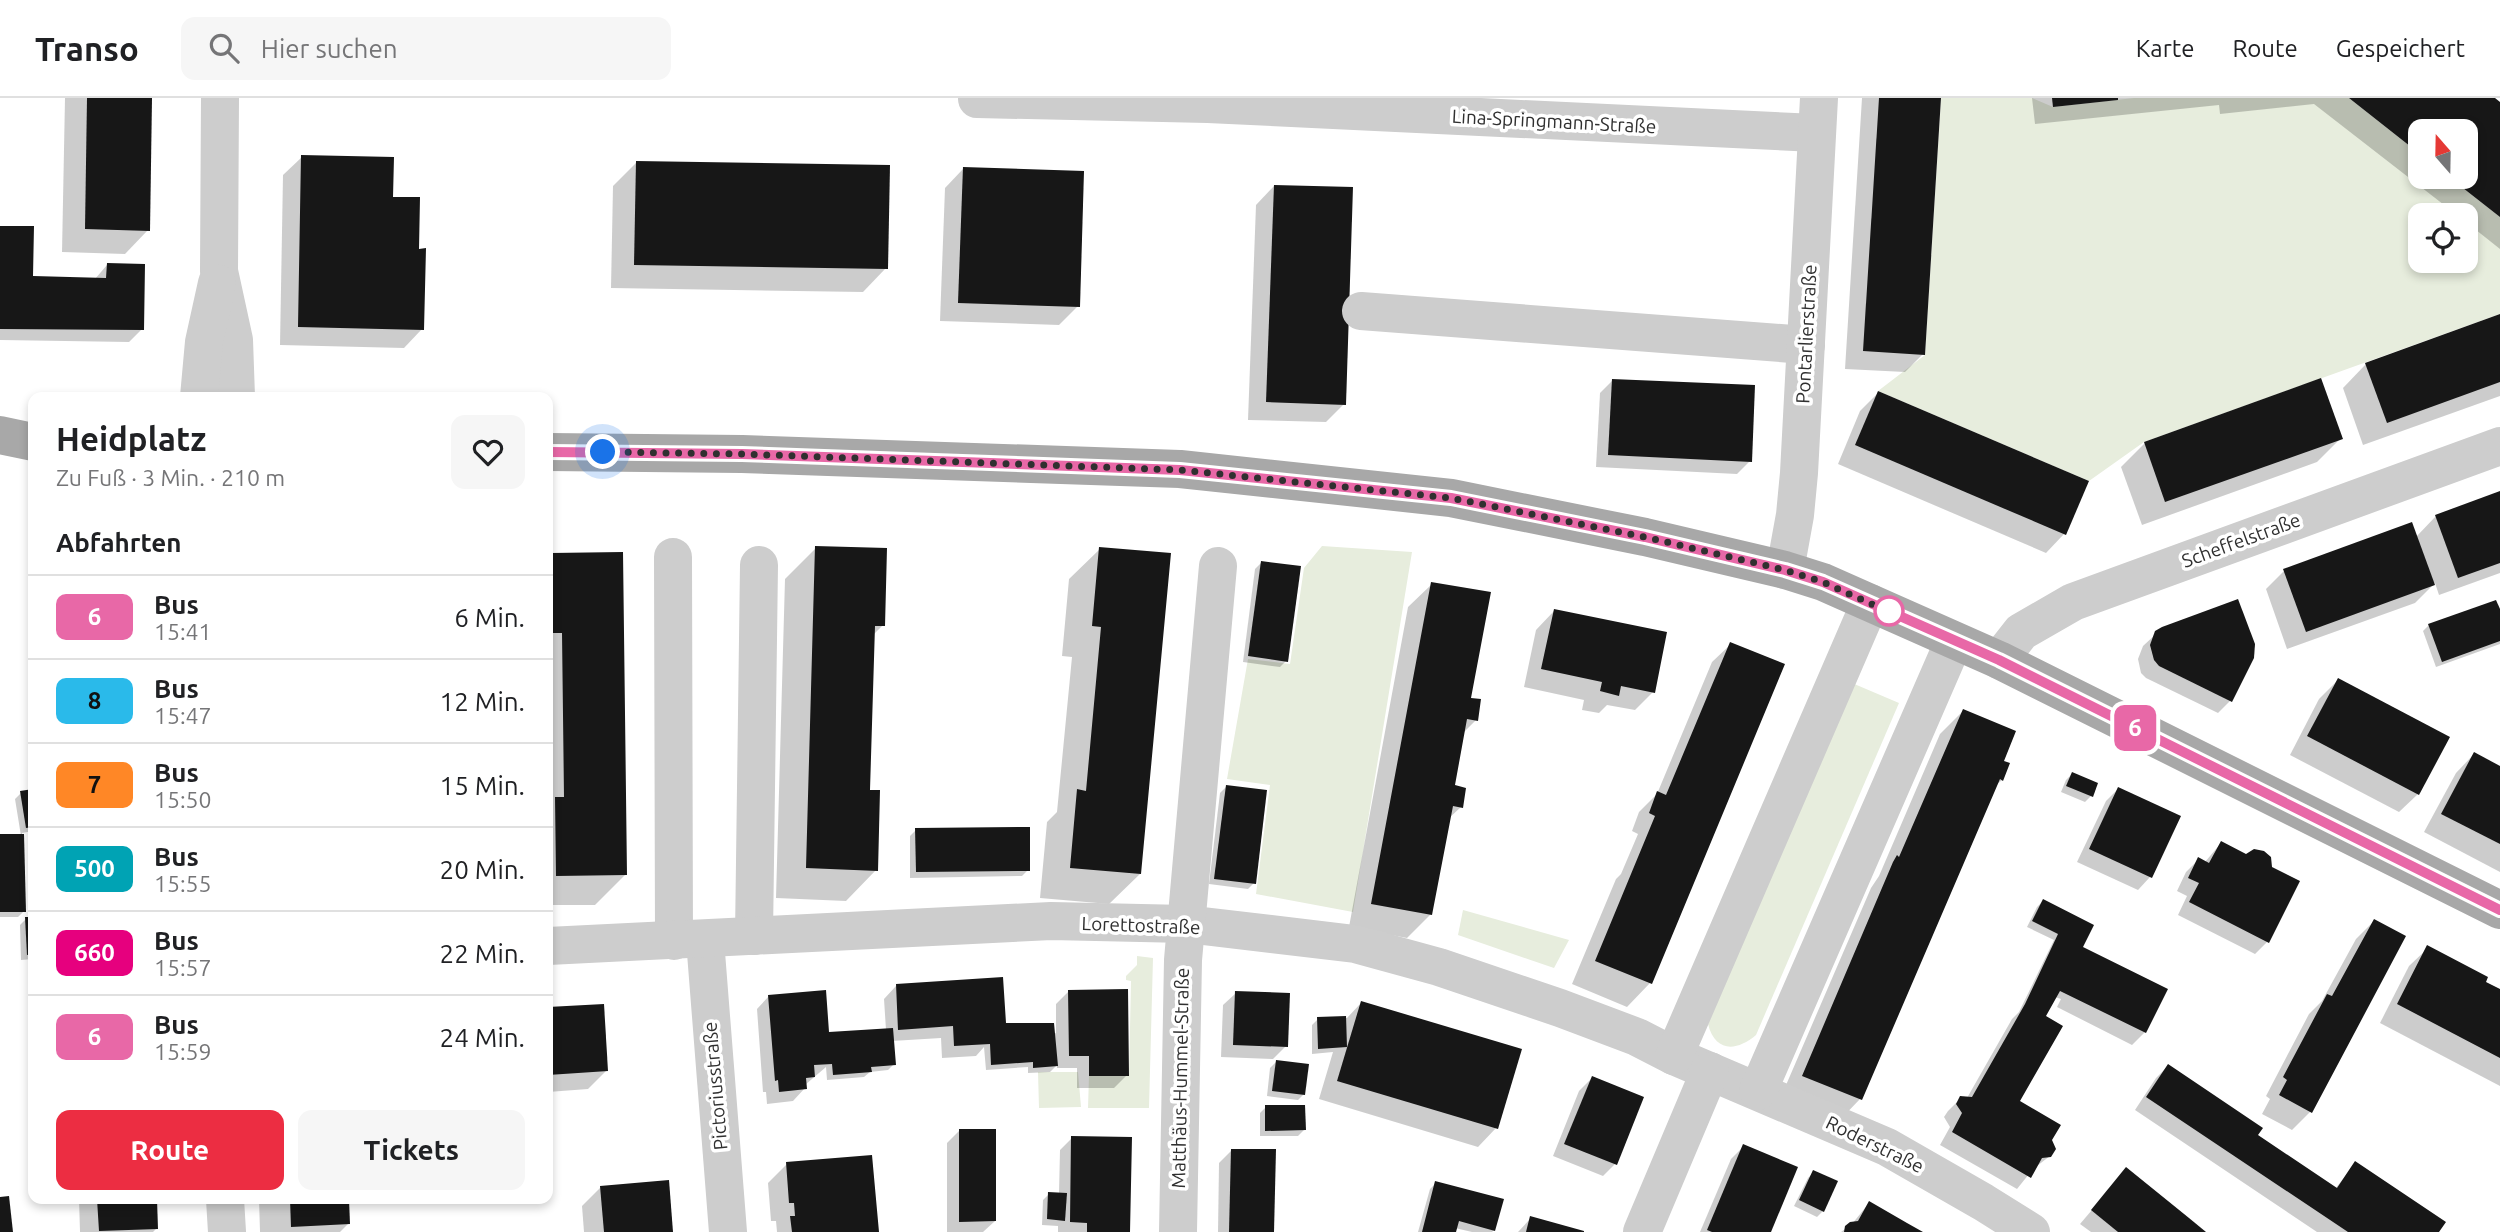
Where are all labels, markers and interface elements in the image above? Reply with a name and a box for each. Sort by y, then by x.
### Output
search box [181,17,671,80]
icon: search [205,29,243,67]
text: Transo [35,30,139,67]
text: Hier suchen [261,34,398,63]
text: Karte [2136,35,2194,62]
text: Route [2232,35,2298,62]
text: Gespeichert [2336,35,2465,62]
street label: Lina-Springmann-Straße [1451,105,1657,137]
north arrow [2408,119,2478,189]
map controls [2408,119,2478,273]
button: locate [2408,203,2478,273]
street label: Pontarlierstraße [1791,264,1821,404]
button: heart [451,415,525,489]
text: Heidplatz [56,420,206,457]
your location [585,434,620,469]
text: Zu Fuß · 3 Min. · 210 m [56,465,285,490]
street label: Scheffelstraße [2179,508,2303,572]
text: Abfahrten [56,528,181,557]
text: Bus [154,590,199,619]
unlabelled marker [1874,596,1904,626]
text: 6 [88,603,101,630]
text: 6 Min. [454,603,525,632]
text: 15:41 [154,619,212,644]
text: Bus [154,674,199,703]
text: 8 [88,687,101,714]
text: 12 Min. [440,687,525,716]
text: 15:47 [154,703,212,728]
line badge: 6 [2112,705,2158,751]
text: 6 [2128,714,2142,741]
text: Bus [154,758,199,787]
text: 7 [88,771,101,798]
text: 15 Min. [440,771,525,800]
text: 15:50 [154,787,212,812]
text: Bus [154,842,199,871]
text: 500 [74,855,115,882]
text: 20 Min. [440,855,525,884]
text: 15:55 [154,871,212,896]
street label: Lorettostraße [1081,912,1201,938]
text: Bus [154,926,199,955]
text: 660 [74,939,115,966]
text: 22 Min. [440,939,525,968]
text: 15:57 [154,955,212,980]
street label: Matthäus-Hummel-Straße [1167,968,1193,1188]
text: Bus [154,1010,199,1039]
street label: Pictoriusstraße [698,1021,732,1151]
text: 6 [88,1023,101,1050]
text: 24 Min. [440,1023,525,1052]
text: 15:59 [154,1039,212,1064]
button: Route [56,1110,284,1190]
button: Tickets [298,1110,525,1190]
street label: Roderstraße [1822,1111,1928,1177]

